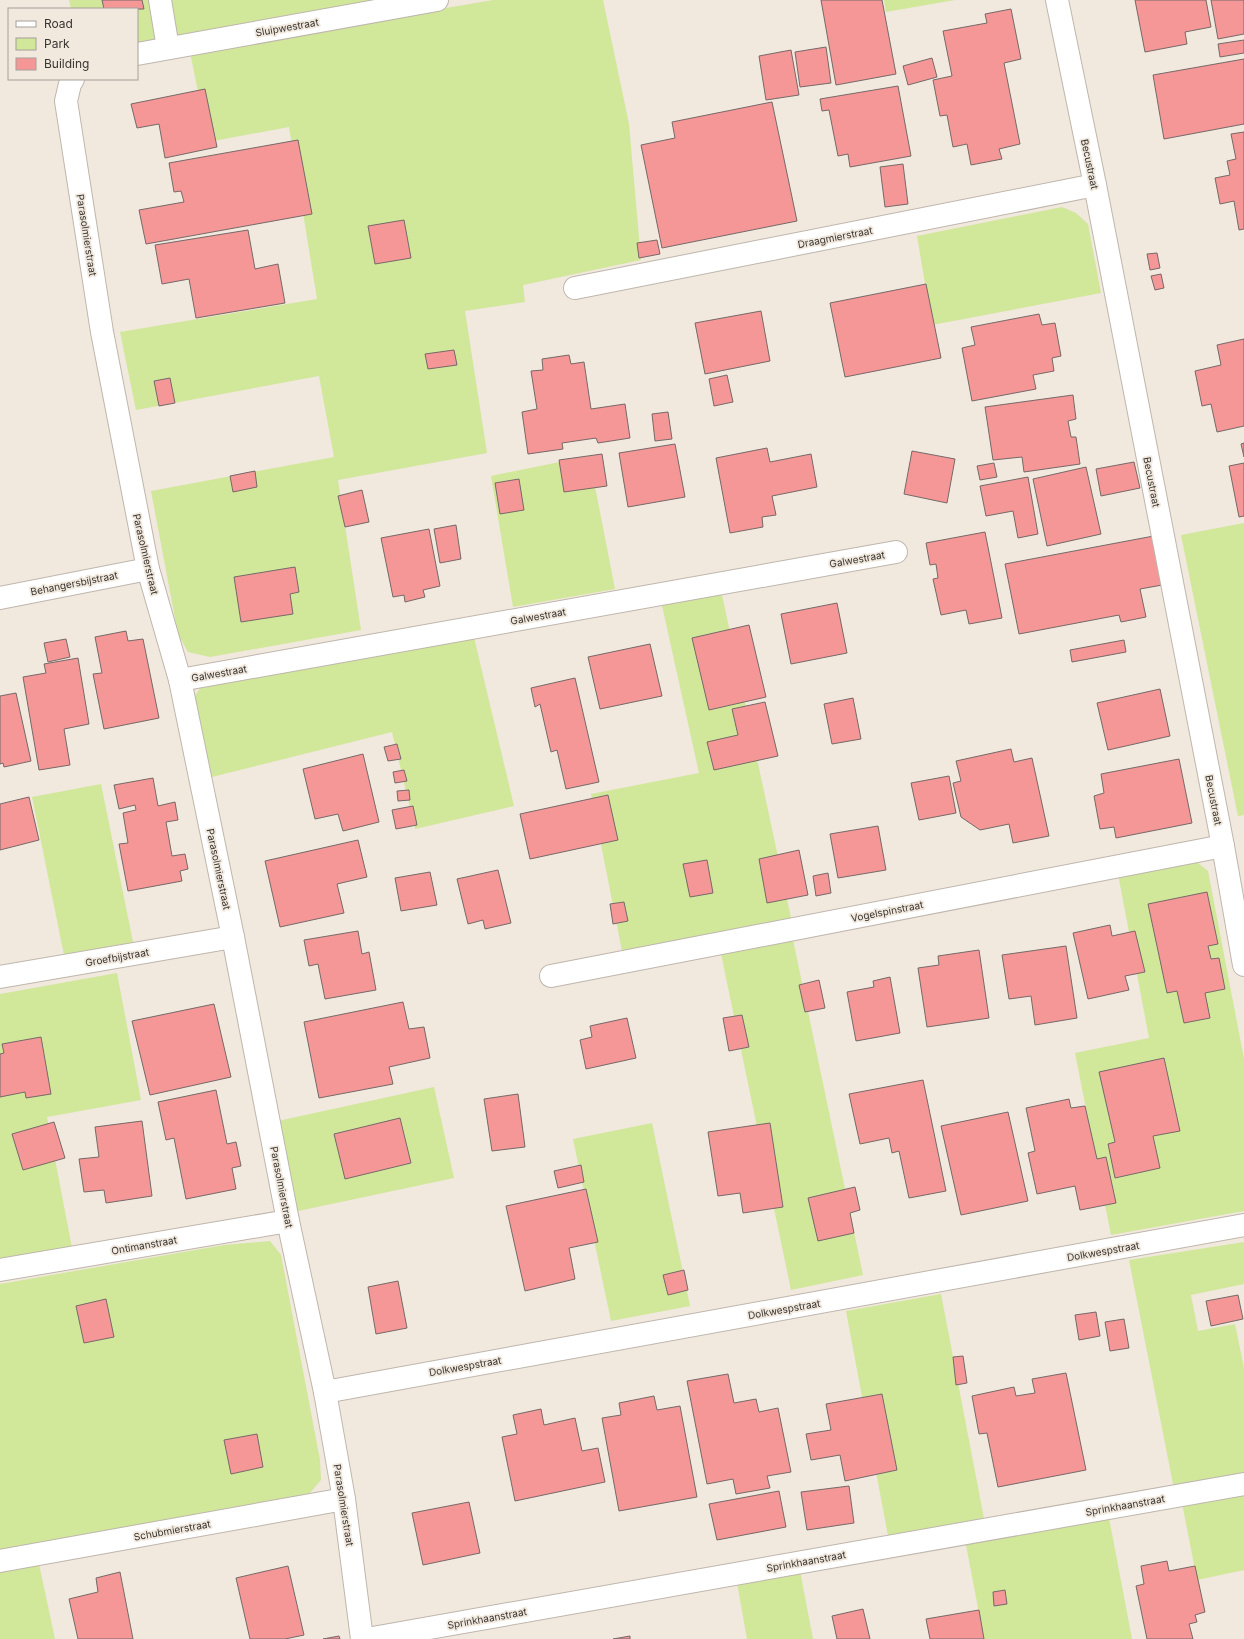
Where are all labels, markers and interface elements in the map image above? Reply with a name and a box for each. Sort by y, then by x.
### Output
legend [8,8,138,80]
street label: Sluipwestraat [255,15,320,38]
text: Road [44,16,73,31]
text: Park [44,36,70,51]
text: Building [44,56,89,71]
street label: Becustraat [1079,138,1101,191]
street label: Parasolmierstraat [75,193,100,277]
street label: Draagmierstraat [797,224,874,250]
street label: Becustraat [1141,456,1163,509]
street label: Parasolmierstraat [131,512,161,596]
street label: Galwestraat [828,548,886,570]
street label: Behangersbijstraat [29,569,119,597]
street label: Galwestraat [509,605,567,627]
street label: Galwestraat [190,662,248,684]
street label: Becustraat [1203,774,1225,827]
street label: Parasolmierstraat [205,827,234,911]
street label: Vogelspinstraat [850,898,925,924]
street label: Groefbijstraat [84,945,150,968]
street label: Parasolmierstraat [268,1145,296,1229]
street label: Ontimanstraat [110,1233,178,1257]
street label: Dolkwespstraat [1066,1239,1141,1263]
street label: Dolkwespstraat [747,1297,822,1321]
street label: Dolkwespstraat [428,1354,503,1378]
street label: Parasolmierstraat [332,1463,357,1547]
street label: Sprinkhaanstraat [1084,1492,1166,1518]
street label: Schubmierstraat [133,1517,212,1543]
street label: Sprinkhaanstraat [765,1548,847,1574]
street label: Sprinkhaanstraat [446,1605,528,1631]

